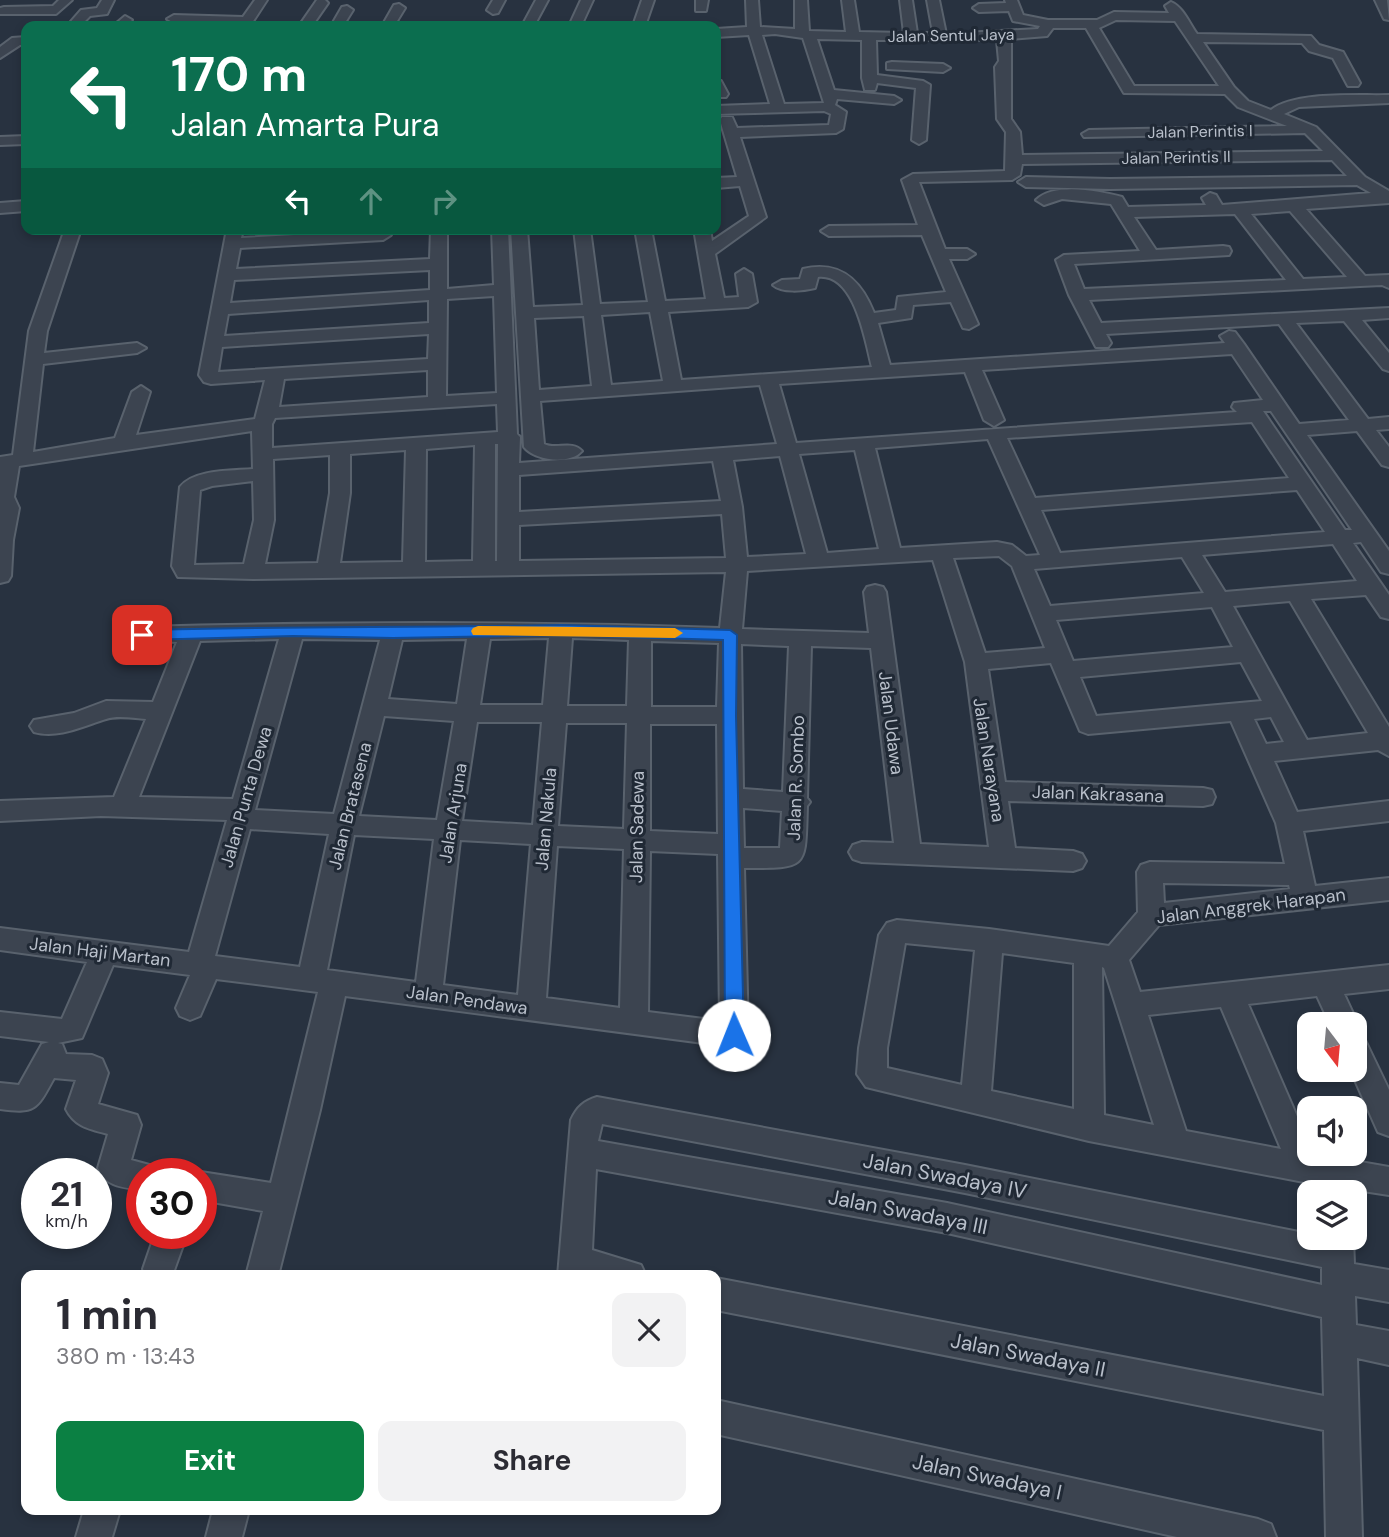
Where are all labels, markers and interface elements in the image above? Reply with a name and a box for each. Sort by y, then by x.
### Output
street label: Jalan Sentul Jaya [887,24,1015,47]
text: 170 m [171,42,307,106]
icon: left [56,49,147,140]
text: Jalan Amarta Pura [171,104,439,146]
street label: Jalan Perintis I [1147,120,1253,143]
street label: Jalan Perintis II [1121,146,1231,169]
icon: left [279,182,317,220]
icon: ahead [352,182,390,220]
icon: right [425,182,463,220]
pin [112,605,172,665]
icon: arrive [123,616,161,654]
street label: Jalan Udawa [873,670,909,776]
street label: Jalan Narayana [967,696,1011,824]
street label: Jalan R. Sombo [782,715,810,841]
street label: Jalan Punta Dewa [214,724,278,870]
street label: Jalan Bratasena [323,740,377,872]
street label: Jalan Arjuna [433,761,473,865]
street label: Jalan Nakula [530,767,562,871]
street label: Jalan Sadewa [624,771,650,883]
street label: Jalan Kakrasana [1032,780,1164,808]
street label: Jalan Anggrek Harapan [1155,882,1347,930]
street label: Jalan Haji Martan [28,931,172,973]
street label: Jalan Pendawa [405,980,529,1020]
position arrow [697,998,771,1072]
north arrow [1297,1012,1367,1082]
map controls [1297,1012,1367,1250]
button: sound [1297,1096,1367,1166]
street label: Jalan Swadaya IV [861,1146,1029,1206]
speed limit sign: 30 [126,1158,217,1249]
text: 21 [50,1171,83,1217]
button: layers [1297,1180,1367,1250]
street label: Jalan Swadaya III [826,1183,990,1241]
text: km/h [45,1209,88,1233]
text: 1 min [56,1287,158,1342]
button: close [612,1293,686,1367]
street label: Jalan Swadaya II [948,1326,1108,1384]
text: 380 m · 13:43 [56,1341,196,1371]
button: Exit [56,1421,364,1501]
button: Share [378,1421,686,1501]
street label: Jalan Swadaya I [910,1447,1064,1507]

